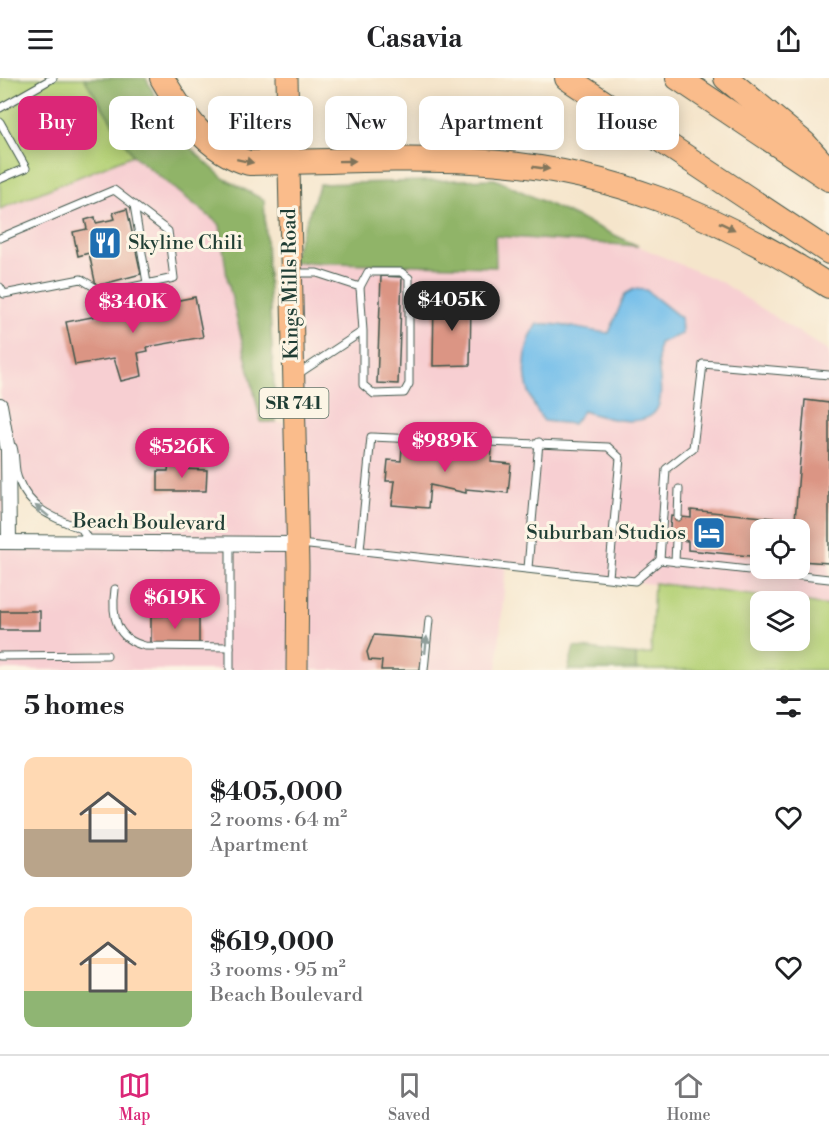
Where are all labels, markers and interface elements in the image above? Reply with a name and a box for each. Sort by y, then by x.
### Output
text: Casavia [366,22,463,56]
icon: menu [24,23,57,56]
icon: share [772,23,805,56]
chip: Buy [18,96,97,150]
chip: Rent [109,96,196,150]
chip: Filters [208,96,313,150]
chip: New [325,96,407,150]
chip: Apartment [419,96,564,150]
chip: House [576,96,679,150]
one-way arrow [337,156,356,166]
one-way arrow [236,157,255,166]
one-way arrow [532,164,551,173]
street label: Kings Mills Road [277,207,305,360]
one-way arrow [718,222,735,231]
restaurant icon: Skyline Chili [87,225,123,261]
place label: Skyline Chili [128,231,243,256]
pin: $405K [410,281,494,332]
pin: $340K [91,283,175,334]
text: $405K [418,288,486,313]
text: $340K [99,290,167,315]
road number: SR 741 [260,388,328,418]
pin: $989K [403,422,487,473]
pin: $526K [140,428,224,479]
text: $989K [412,429,478,454]
text: $526K [149,435,215,460]
one-way arrow [35,505,50,517]
street label: Beach Boulevard [71,509,226,537]
hotel icon: Suburban Studios [691,515,727,551]
map controls [750,519,810,651]
button: locate [750,519,810,579]
place label: Suburban Studios [526,521,686,546]
pin: $619K [133,579,217,630]
text: $619K [144,586,206,611]
button: layers [750,591,810,651]
one-way arrow [421,636,431,655]
text: 5 homes [24,690,124,722]
icon: filters [772,690,805,723]
text: $405,000 [210,776,343,808]
icon: home [72,781,144,853]
icon: heart [772,801,805,834]
text: 2 rooms · 64 m² [210,808,347,833]
text: Apartment [210,833,308,858]
text: $619,000 [210,926,334,958]
icon: home [72,931,144,1003]
icon: heart [772,951,805,984]
text: 3 rooms · 95 m² [210,958,346,983]
text: Beach Boulevard [210,983,363,1008]
tab: Map [118,1069,151,1125]
tab: Saved [388,1069,430,1125]
tab: Home [667,1069,711,1125]

